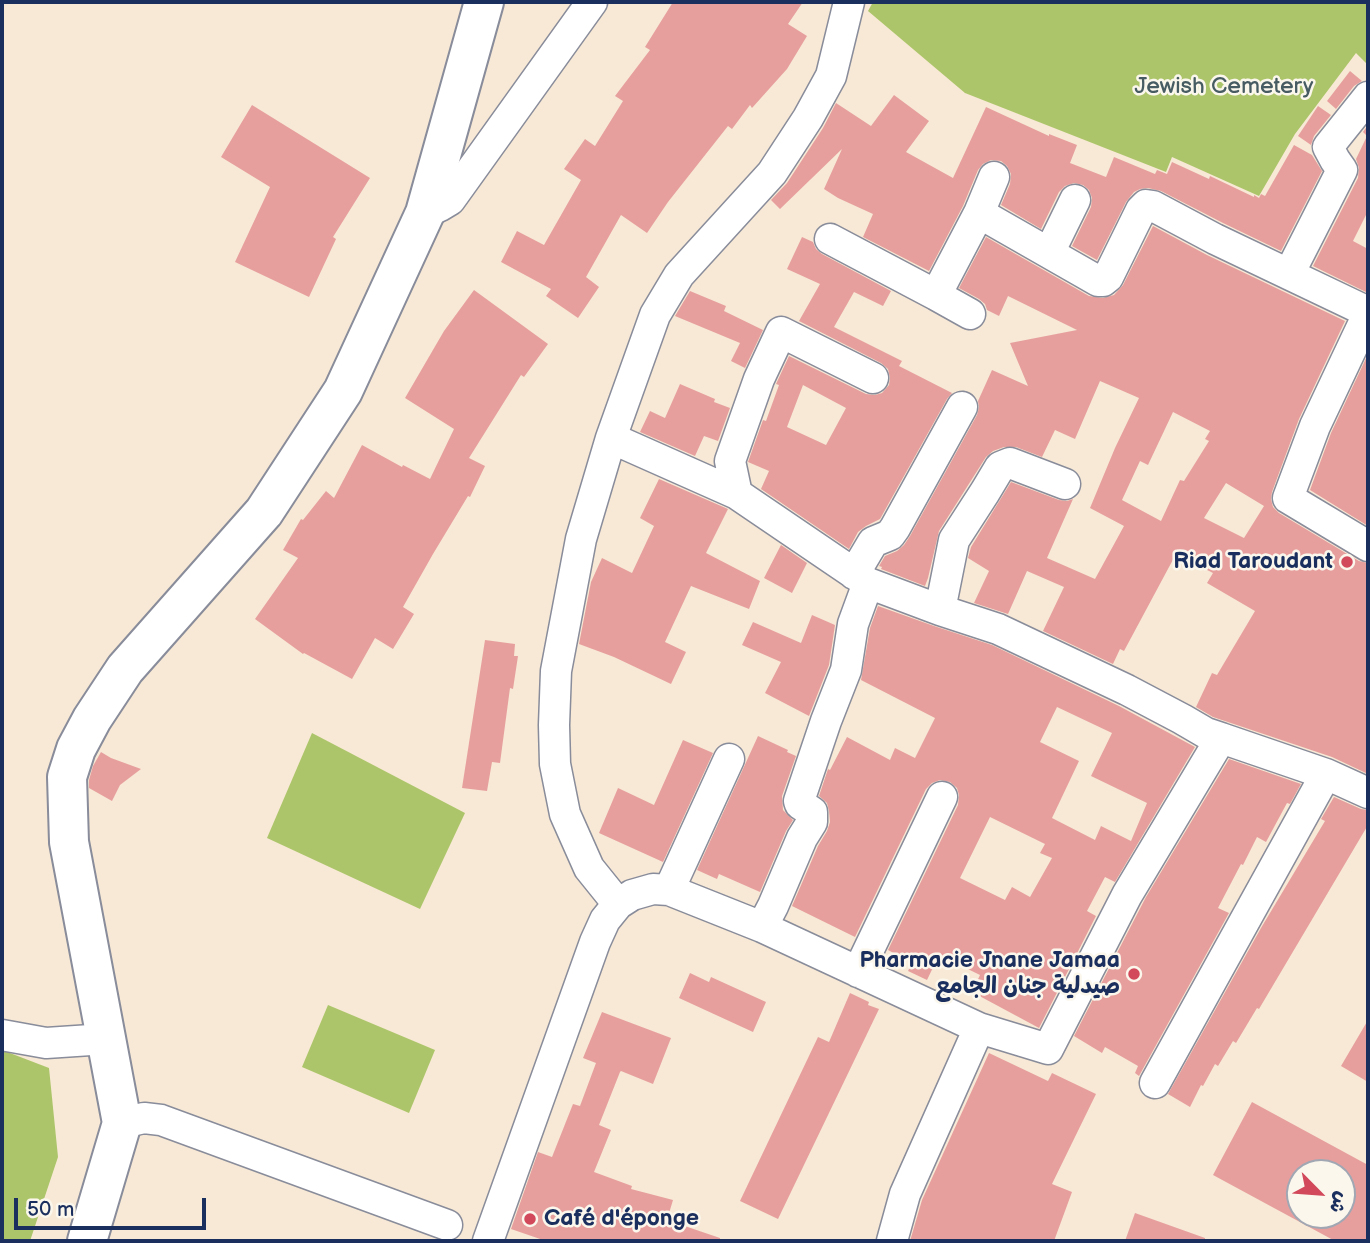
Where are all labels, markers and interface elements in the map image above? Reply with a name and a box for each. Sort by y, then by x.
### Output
park label: Jewish Cemetery [1135,73,1313,101]
place label: Riad Taroudant [1173,548,1333,576]
marker: Riad Taroudant [1339,554,1355,570]
place label: Pharmacie Jnane Jamaa صيدلية جنان الجامع [859,947,1120,1001]
marker: Pharmacie Jnane Jamaa صيدلية جنان الجامع [1126,966,1142,982]
north arrow [1286,1159,1356,1229]
scale bar [18,1184,210,1228]
text: ش [1324,1188,1354,1217]
text: 50 m [27,1197,74,1222]
place label: Café d'éponge [544,1205,699,1233]
marker: Café d'éponge [522,1211,538,1227]

